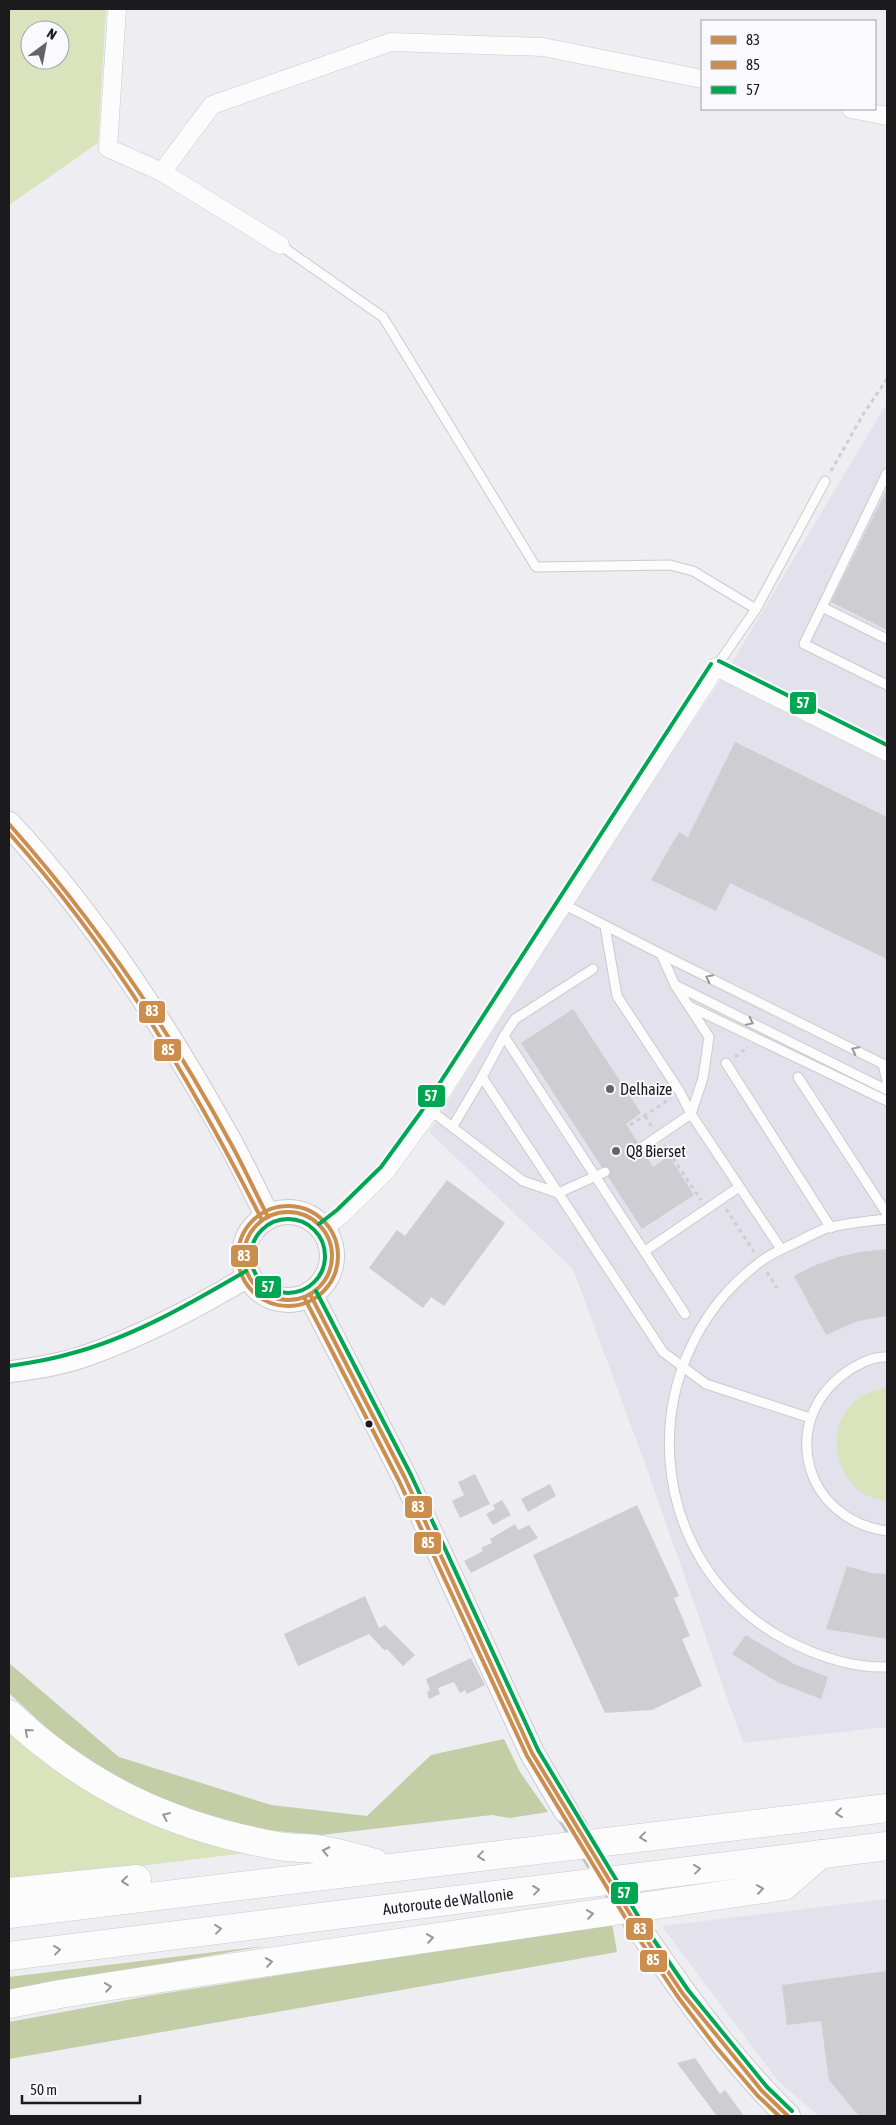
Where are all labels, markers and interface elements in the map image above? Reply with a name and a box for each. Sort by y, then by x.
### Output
north arrow [20,20,70,70]
legend [701,20,876,110]
text: N [44,25,60,43]
text: 83 [746,31,760,48]
text: 85 [746,56,760,73]
text: 57 [746,81,760,98]
line badge: 57 [789,691,817,715]
text: 57 [796,695,810,711]
one-way arrow [705,974,714,984]
line badge: 83 [138,1000,166,1024]
text: 83 [145,1003,159,1019]
one-way arrow [745,1016,754,1026]
line badge: 85 [153,1038,182,1062]
text: 85 [161,1042,175,1058]
one-way arrow [851,1046,860,1056]
place label: Delhaize [620,1080,672,1098]
marker: Delhaize [604,1083,616,1095]
line badge: 57 [417,1084,446,1108]
text: 57 [424,1088,438,1104]
place label: Q8 Bierset [626,1142,686,1160]
marker: Q8 Bierset [610,1145,622,1157]
line badge: 83 [230,1244,259,1268]
text: 83 [237,1248,251,1264]
line badge: 57 [254,1275,282,1299]
text: 57 [261,1279,275,1295]
unlabelled marker [364,1419,374,1429]
line badge: 83 [404,1495,433,1519]
text: 83 [411,1499,425,1515]
line badge: 85 [413,1531,442,1555]
text: 85 [421,1535,435,1551]
one-way arrow [24,1728,33,1737]
one-way arrow [835,1807,843,1818]
one-way arrow [162,1812,171,1822]
one-way arrow [638,1831,646,1842]
one-way arrow [322,1846,331,1857]
one-way arrow [477,1850,485,1861]
one-way arrow [693,1864,701,1875]
one-way arrow [121,1875,129,1886]
line badge: 57 [610,1881,639,1905]
street label: Autoroute de Wallonie [382,1884,514,1918]
one-way arrow [756,1884,764,1895]
one-way arrow [532,1885,540,1895]
text: 57 [617,1885,631,1901]
one-way arrow [586,1909,595,1919]
line badge: 83 [625,1917,654,1941]
text: 83 [633,1921,647,1937]
one-way arrow [215,1924,223,1935]
one-way arrow [426,1933,434,1944]
one-way arrow [53,1945,61,1955]
line badge: 85 [639,1949,668,1973]
text: 85 [646,1952,660,1968]
one-way arrow [265,1958,273,1968]
one-way arrow [105,1982,113,1993]
scale bar [22,2072,140,2104]
text: 50 m [30,2081,57,2098]

